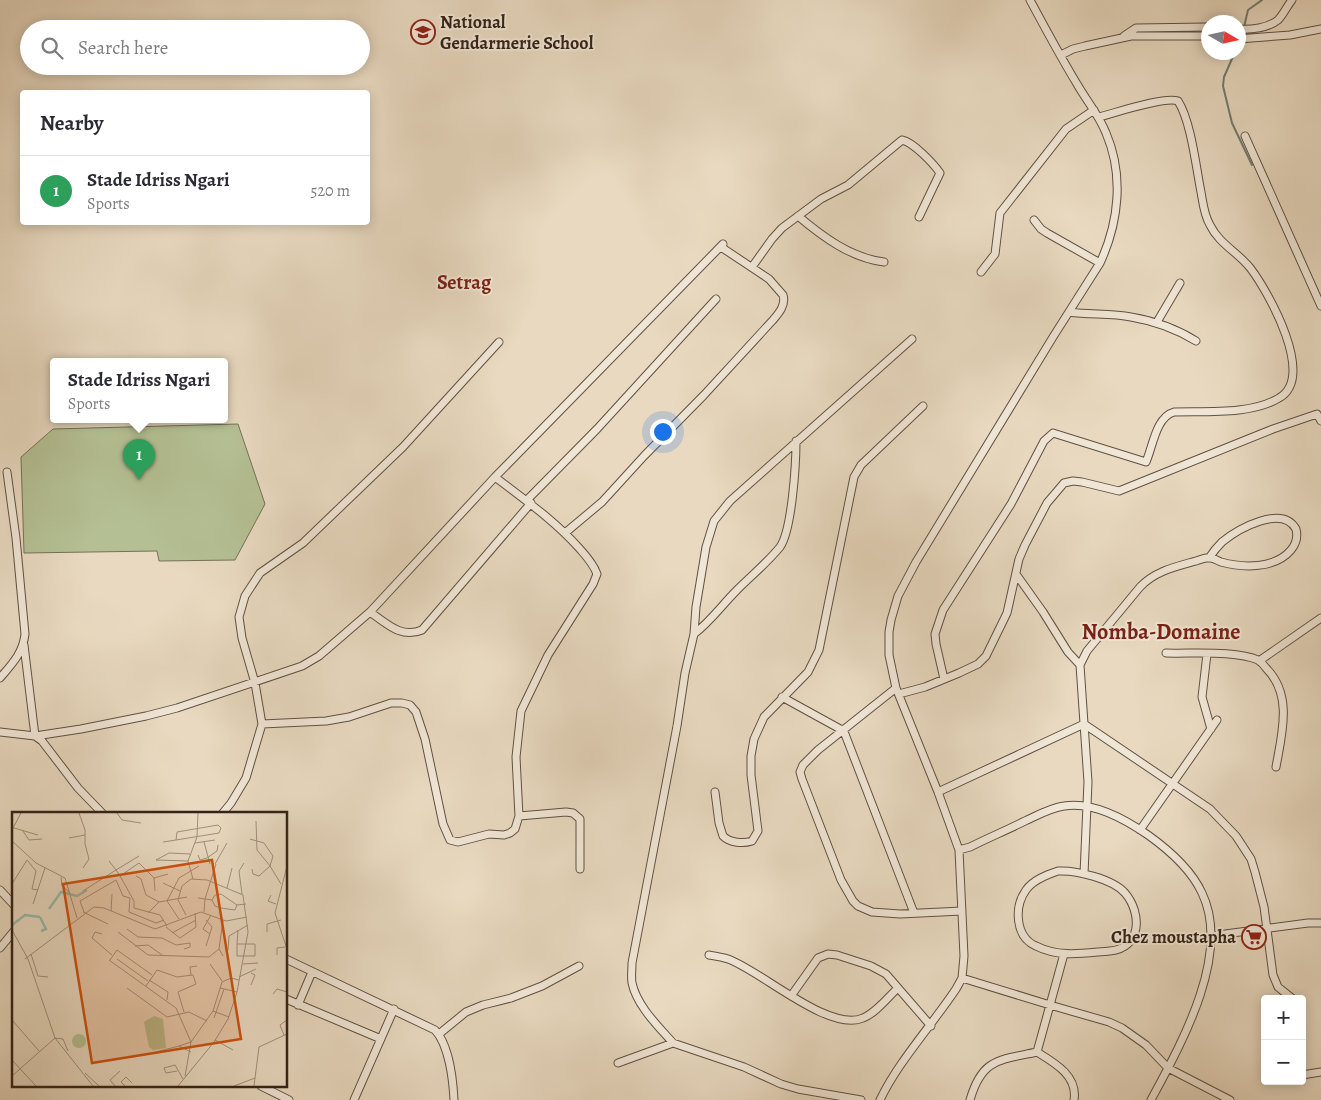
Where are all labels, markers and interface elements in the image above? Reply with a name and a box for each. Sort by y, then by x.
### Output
place label: National Gendarmerie School [440,10,594,55]
north arrow [1201,15,1246,60]
school or university icon: National Gendarmerie School [410,19,436,45]
search box [20,20,370,75]
icon: search [38,34,66,62]
text: Search here [78,35,168,61]
text: Nearby [40,109,103,137]
text: Stade Idriss Ngari [87,167,230,193]
text: 1 [53,180,59,202]
text: 520 m [311,180,350,202]
text: Sports [87,193,130,215]
district label: Setrag [437,269,492,296]
popup [50,358,228,423]
text: Stade Idriss Ngari [68,367,210,393]
text: Sports [68,393,110,415]
your location [650,419,676,445]
pin: 1 [123,439,155,480]
district label: Nomba-Domaine [1082,617,1240,647]
inset map [12,812,288,1088]
supermarket icon: Chez moustapha [1241,924,1267,950]
place label: Chez moustapha [1111,925,1236,949]
map controls [1261,995,1306,1085]
button: + [1261,995,1306,1040]
button: − [1261,1040,1306,1085]

